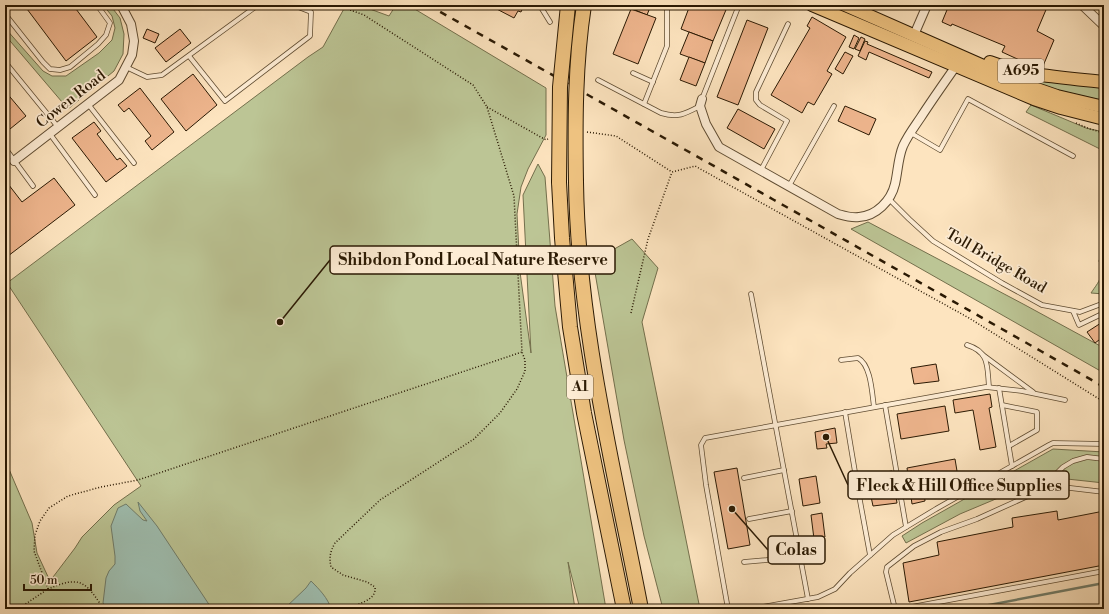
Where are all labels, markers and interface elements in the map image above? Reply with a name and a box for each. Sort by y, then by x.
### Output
road number: A695 [998,59,1044,83]
street label: Cowen Road [32,66,110,132]
street label: Toll Bridge Road [942,224,1050,298]
callout: Shibdon Pond Local Nature Reserve [330,246,615,274]
text: Shibdon Pond Local Nature Reserve [338,250,608,270]
road number: A1 [567,375,593,399]
callout: Fleck & Hill Office Supplies [848,471,1069,499]
text: Fleck & Hill Office Supplies [856,476,1062,496]
callout: Colas [768,536,825,564]
text: Colas [775,540,817,560]
scale bar [24,566,91,592]
text: 50 m [30,573,58,588]

